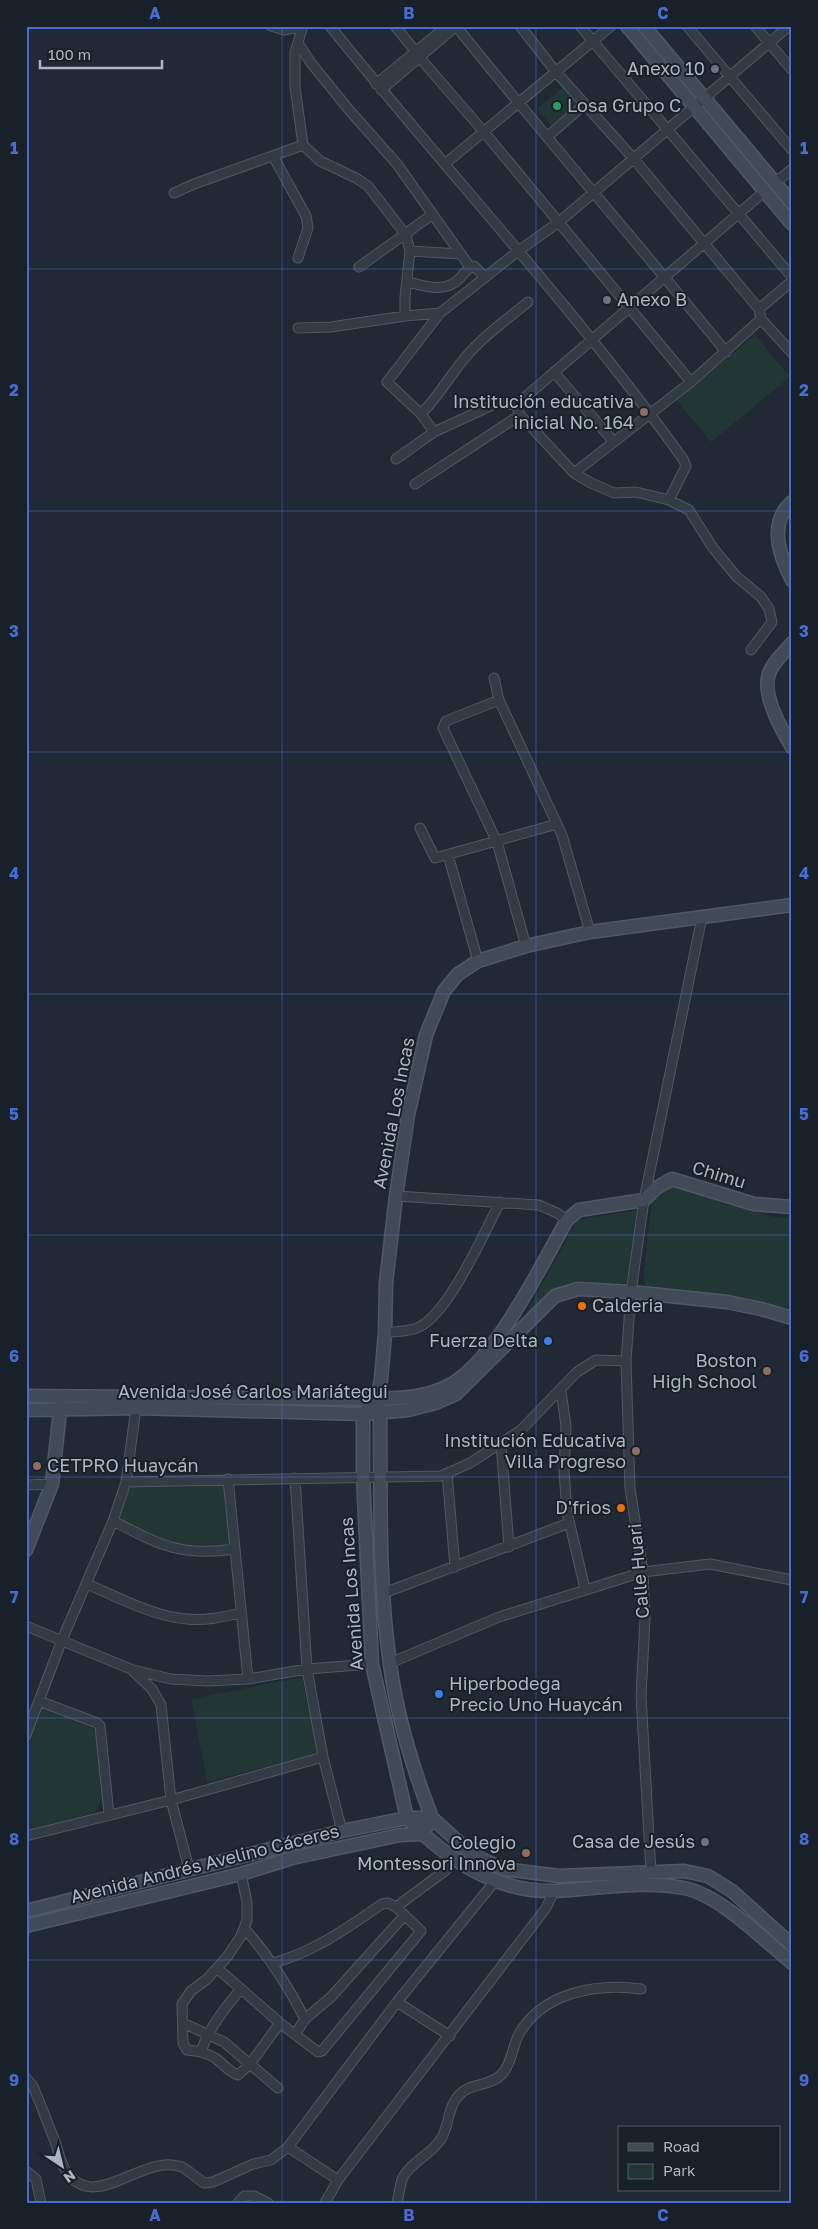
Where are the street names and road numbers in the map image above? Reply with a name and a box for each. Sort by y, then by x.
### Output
street label: Avenida Los Incas [368,1035,419,1190]
street label: Chimu [690,1155,749,1193]
street label: Avenida José Carlos Mariátegui [118,1380,388,1402]
street label: Avenida Los Incas [335,1517,367,1672]
street label: Calle Huari [623,1523,653,1620]
street label: Avenida Andrés Avelino Cáceres [68,1819,341,1907]

